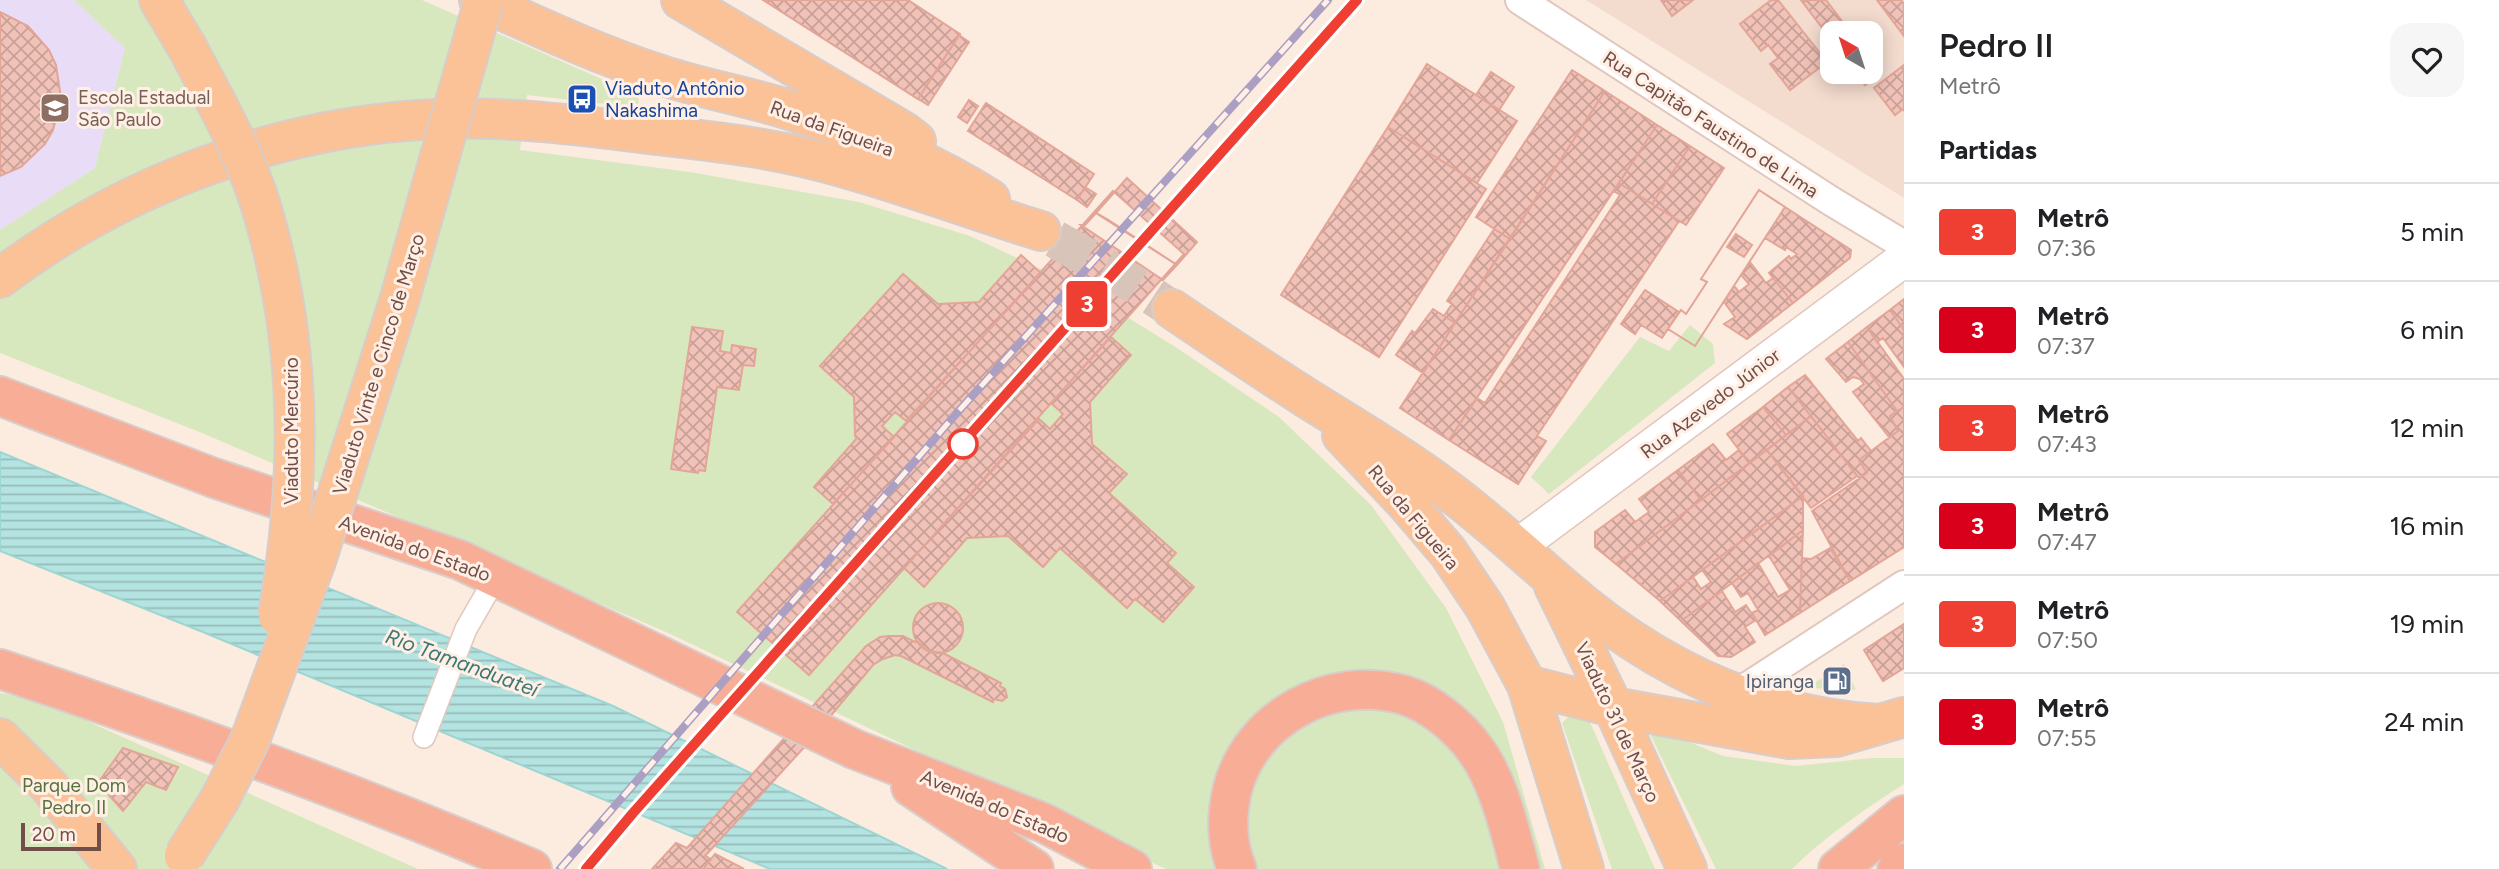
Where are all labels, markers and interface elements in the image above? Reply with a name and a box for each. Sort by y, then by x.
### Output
north arrow [1820,21,1883,84]
map controls [1820,21,1883,84]
button: heart [2390,23,2464,97]
text: Pedro II [1939,26,2054,65]
street label: Rua Capitão Faustino de Lima [1599,46,1823,203]
text: Metrô [1939,72,2001,100]
place label: Viaduto Antônio Nakashima [605,77,745,122]
bus stop icon: Viaduto Antônio Nakashima [565,82,599,116]
place label: Escola Estadual São Paulo [78,86,211,131]
school or university icon: Escola Estadual São Paulo [38,91,72,125]
street label: Rua da Figueira [767,95,897,161]
text: Partidas [1939,134,2037,166]
text: Metrô [2037,202,2109,234]
text: 5 min [2400,216,2464,248]
text: 3 [1971,217,1984,246]
street label: Viaduto Vinte e Cinco de Março [328,231,429,497]
text: 07:36 [2037,234,2095,262]
line badge: 3 [1064,281,1110,327]
text: 3 [1080,289,1094,318]
text: Metrô [2037,300,2109,332]
text: 6 min [2400,314,2464,346]
text: 3 [1971,315,1984,344]
text: 07:37 [2037,332,2095,360]
street label: Rua Azevedo Júnior [1636,343,1785,463]
street label: Viaduto Mercúrio [280,357,303,505]
text: Metrô [2037,398,2109,430]
text: 12 min [2390,412,2464,444]
text: 3 [1971,413,1984,442]
unlabelled marker [948,429,978,459]
text: 07:43 [2037,430,2097,458]
street label: Rua da Figueira [1363,460,1464,574]
text: Metrô [2037,496,2109,528]
street label: Avenida do Estado [336,510,494,586]
text: 16 min [2389,510,2464,542]
text: 3 [1971,511,1984,540]
text: 07:47 [2037,528,2097,556]
text: Metrô [2037,594,2109,626]
text: 19 min [2389,608,2464,640]
text: 3 [1971,609,1984,638]
water label: Rio Tamanduateí [382,623,545,703]
text: 07:50 [2037,626,2098,654]
street label: Viaduto 31 de Março [1570,638,1665,806]
fuel station icon: Ipiranga [1820,664,1854,698]
place label: Ipiranga [1746,670,1814,693]
text: Metrô [2037,692,2109,724]
text: 24 min [2384,706,2464,738]
text: 3 [1971,707,1984,736]
text: 07:55 [2037,724,2096,752]
street label: Avenida do Estado [917,765,1073,848]
park label: Parque Dom Pedro II [22,774,126,819]
scale bar [21,820,102,852]
text: 20 m [32,823,76,846]

